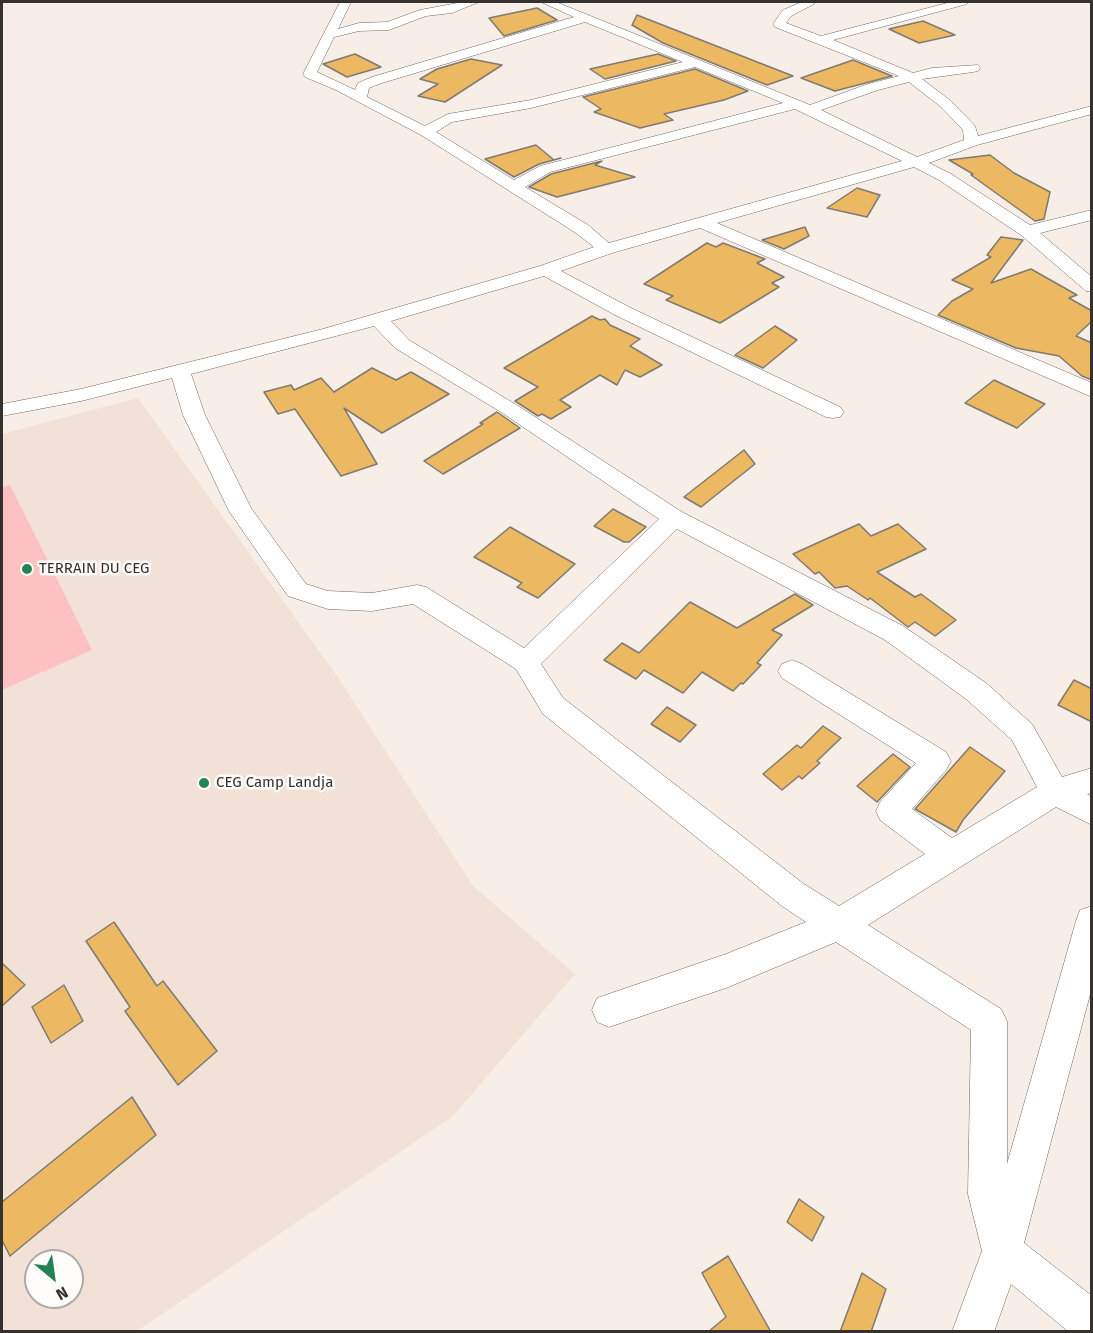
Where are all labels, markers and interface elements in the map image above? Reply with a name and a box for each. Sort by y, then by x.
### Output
place label: TERRAIN DU CEG [39,560,149,578]
marker: TERRAIN DU CEG [20,562,34,576]
place label: CEG Camp Landja [216,774,333,792]
marker: CEG Camp Landja [197,776,211,790]
north arrow [24,1249,84,1309]
text: N [53,1283,71,1304]

